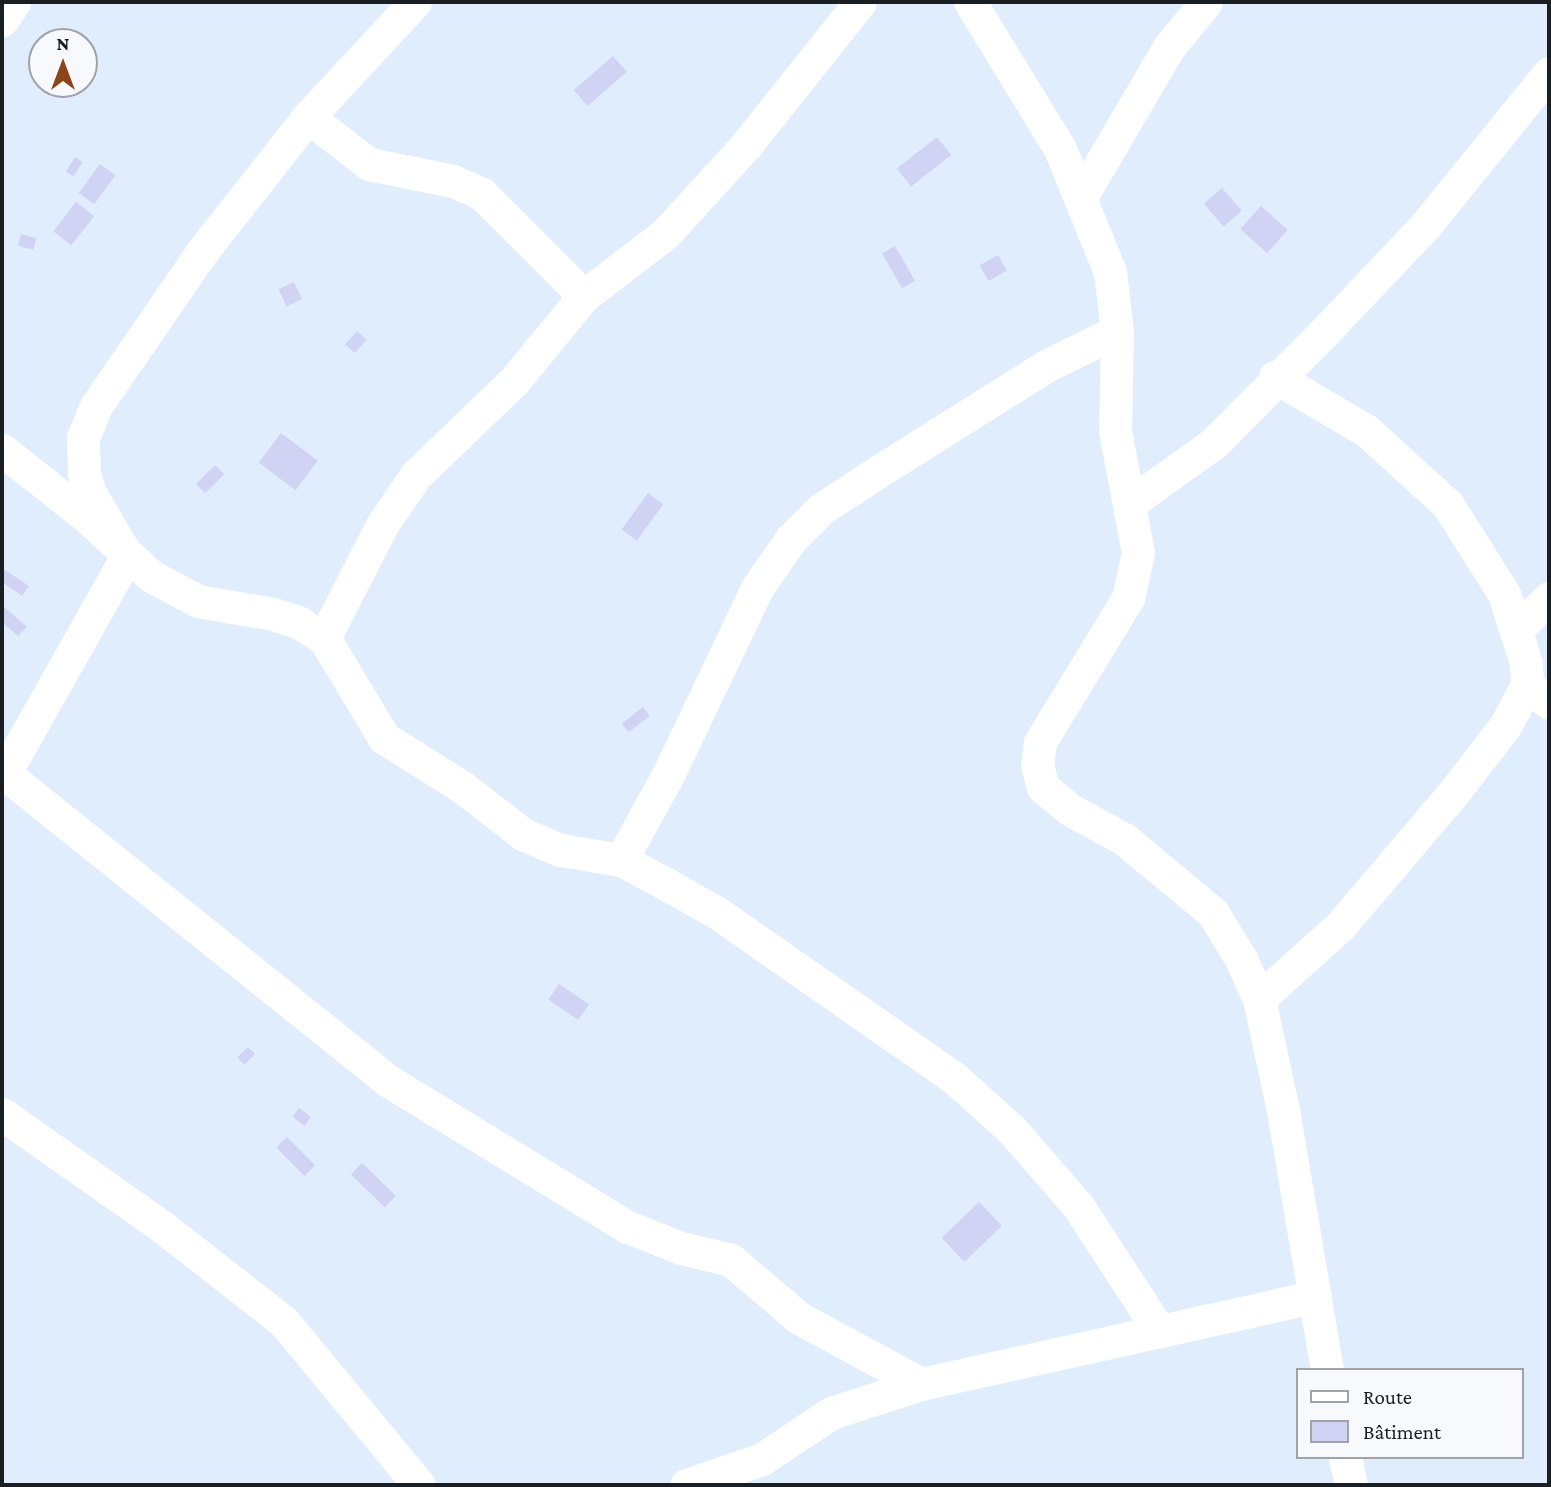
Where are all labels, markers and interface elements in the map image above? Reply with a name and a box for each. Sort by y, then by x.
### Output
north arrow [28,28,98,98]
text: N [57,33,69,54]
legend [1296,1368,1523,1459]
text: Route [1363,1385,1412,1409]
text: Bâtiment [1363,1420,1441,1444]

